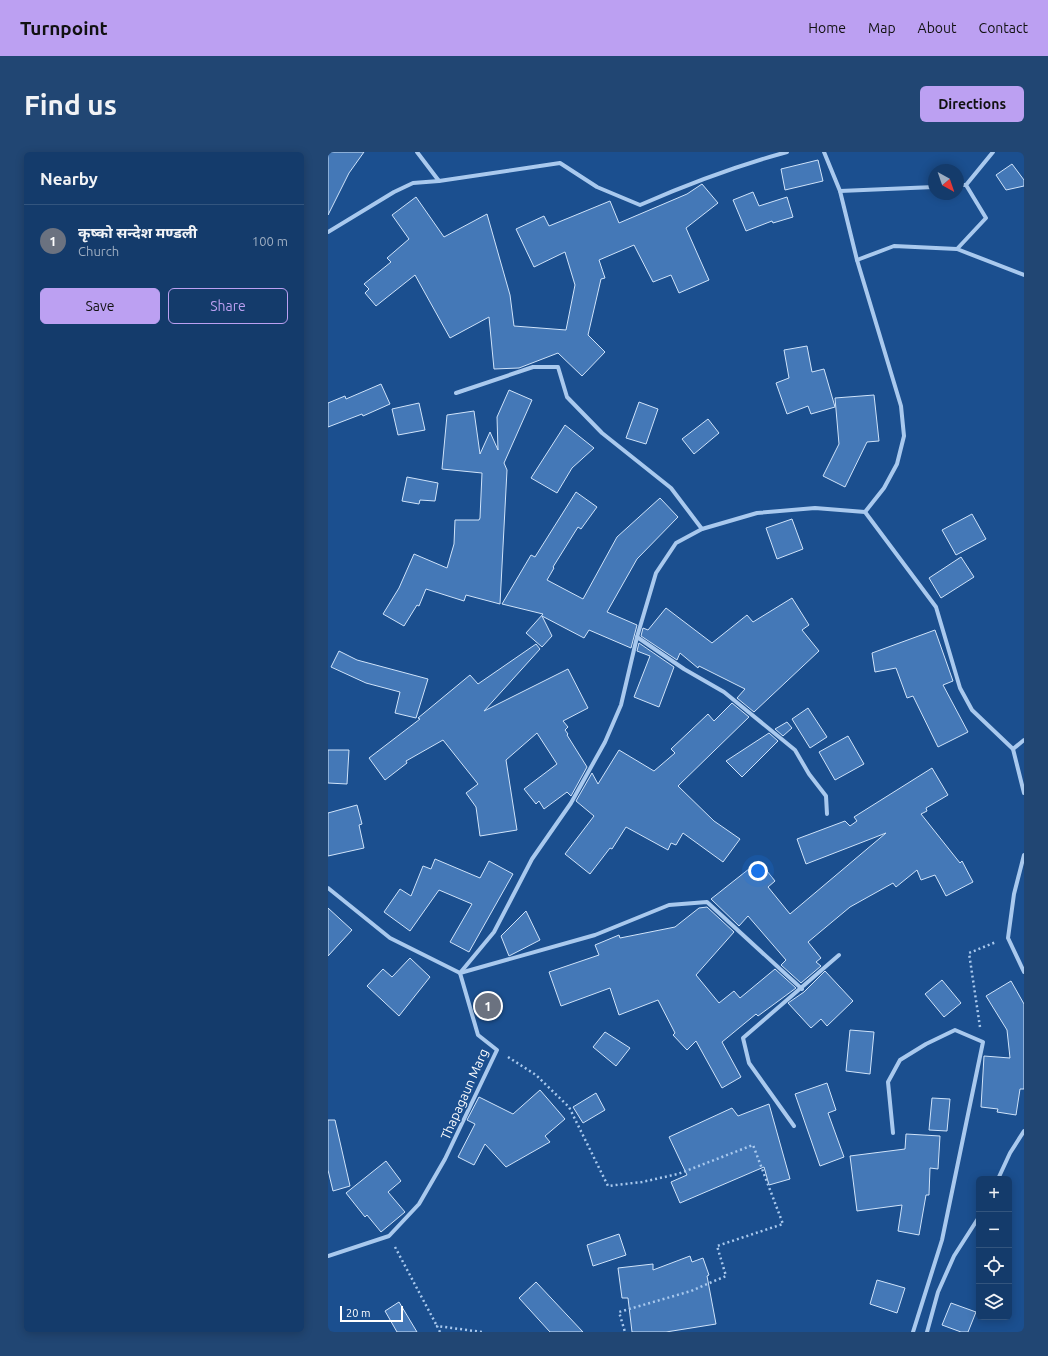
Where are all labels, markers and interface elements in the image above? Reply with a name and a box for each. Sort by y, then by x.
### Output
text: Turnpoint [20,17,108,39]
text: Home [808,20,846,36]
text: Map [868,20,896,36]
text: About [918,20,957,36]
text: Contact [979,20,1028,36]
button: Directions [920,86,1024,122]
text: Find us [24,89,117,120]
north arrow [928,164,964,200]
text: Nearby [40,169,98,188]
text: कृष्को सन्देश मण्डली [78,224,197,241]
text: 1 [49,234,57,248]
text: 100 m [252,234,288,248]
text: Church [78,244,119,258]
button: Save [40,288,160,324]
button: Share [168,288,288,324]
your location [748,861,768,881]
pin: 1 [475,991,501,1021]
street label: Thapagaun Marg [438,1046,490,1142]
map controls [976,1176,1012,1320]
button: + [976,1176,1012,1212]
button: − [976,1212,1012,1248]
button: locate [976,1248,1012,1284]
button: layers [976,1284,1012,1320]
scale bar [340,1304,403,1323]
text: 20 m [346,1307,370,1319]

